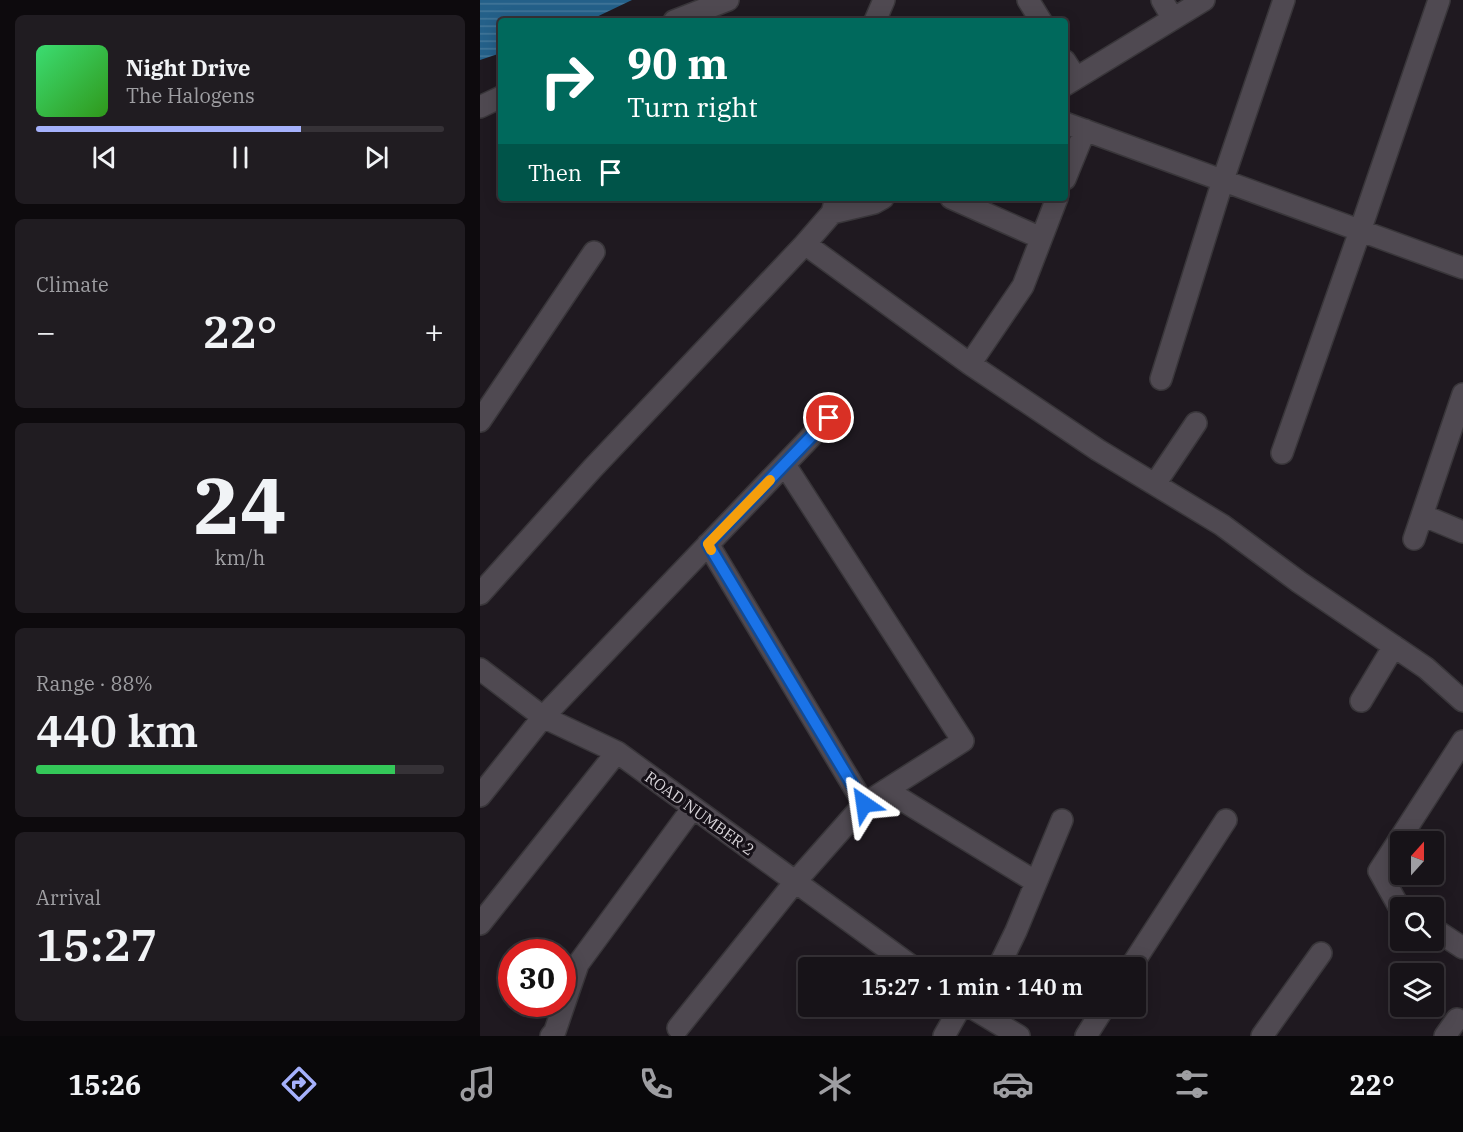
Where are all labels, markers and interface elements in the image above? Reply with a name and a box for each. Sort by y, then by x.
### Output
text: 90 m [627,36,728,91]
icon: right [528,42,606,120]
text: Night Drive [126,53,251,82]
text: The Halogens [126,82,255,109]
text: Turn right [627,89,758,124]
icon: previous [88,141,121,174]
icon: pause [224,141,257,174]
icon: next [360,141,393,174]
icon: arrive [594,156,627,189]
text: Then [528,158,582,187]
text: Climate [36,271,109,298]
text: 22° [202,302,278,360]
text: − [36,310,56,353]
text: + [424,310,444,353]
pin [803,392,854,443]
icon: arrive [812,401,845,434]
text: 24 [193,454,287,555]
text: km/h [215,544,265,571]
text: Range · 88% [36,670,153,697]
text: 440 km [36,701,198,759]
street label: ROAD NUMBER 2 [641,766,759,860]
position arrow [832,772,896,836]
north arrow [1390,831,1444,885]
map controls [1390,831,1444,1017]
text: Arrival [36,884,101,911]
button: search [1390,897,1444,951]
text: 15:27 [36,915,157,973]
speed limit sign: 30 [498,939,576,1017]
button: layers [1390,963,1444,1017]
text: 15:27 · 1 min · 140 m [861,972,1083,1001]
icon: directions [278,1063,320,1105]
icon: music [457,1063,499,1105]
icon: phone [635,1063,677,1105]
icon: climate [814,1063,856,1105]
icon: car [992,1063,1034,1105]
icon: filters [1171,1063,1213,1105]
text: 15:26 [68,1067,141,1102]
text: 22° [1350,1067,1395,1102]

